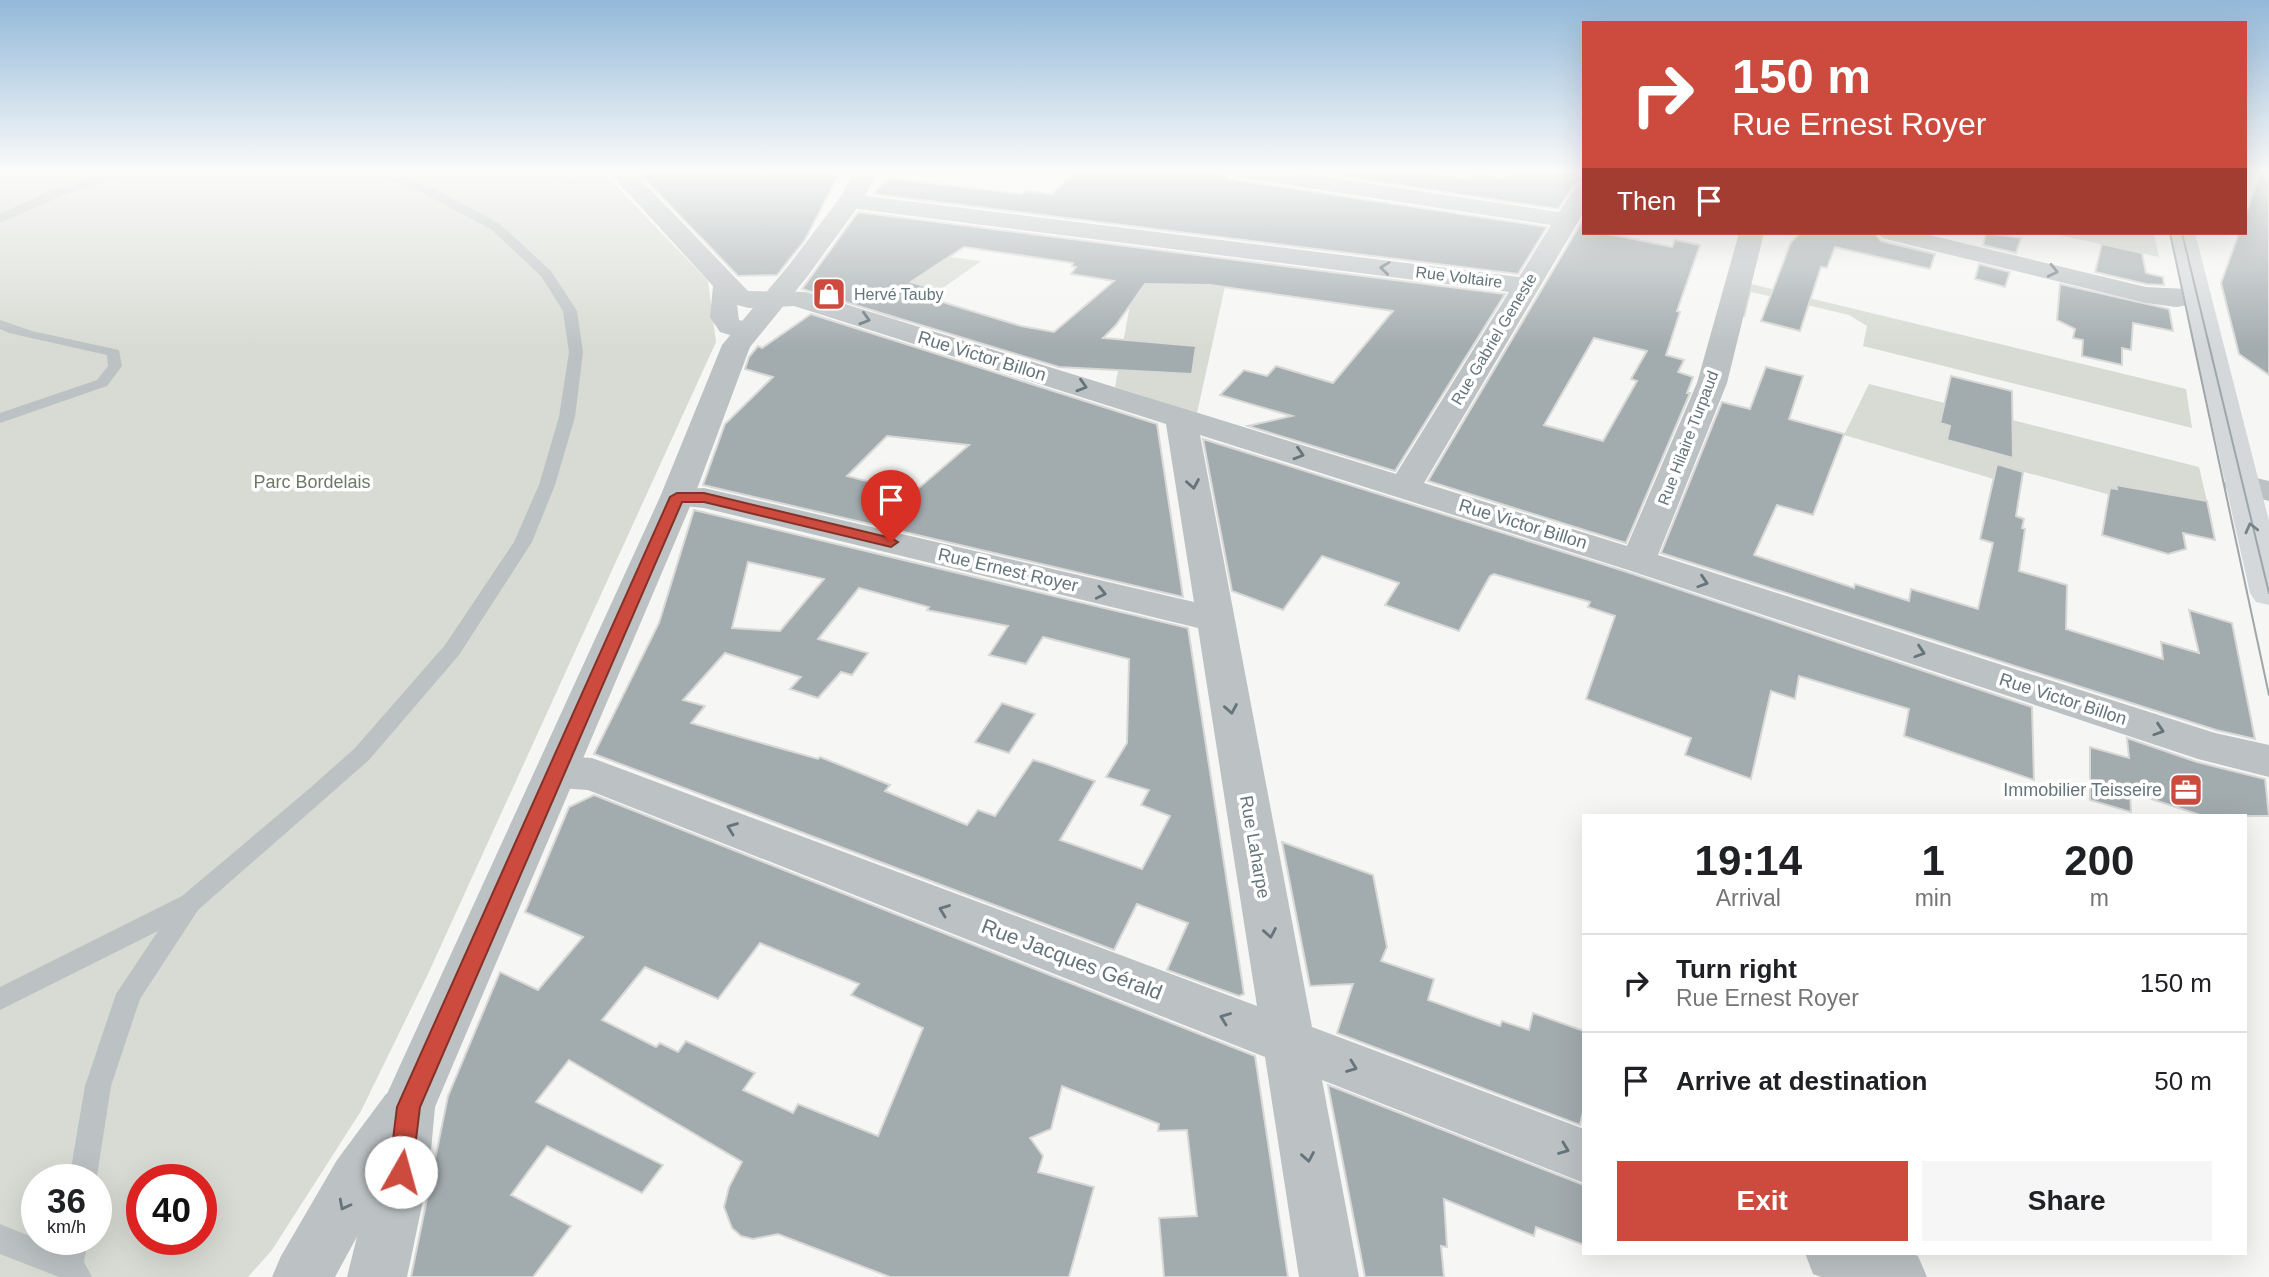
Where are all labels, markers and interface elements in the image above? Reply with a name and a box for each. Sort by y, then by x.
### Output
icon: right [1617,49,1708,140]
text: 150 m [1732,49,1871,103]
text: Rue Ernest Royer [1732,106,1986,142]
icon: arrive [1690,182,1728,220]
text: Then [1617,186,1676,216]
one-way arrow [1379,261,1391,276]
street label: Rue Voltaire [1415,263,1503,291]
one-way arrow [2047,263,2059,278]
street label: Rue Gabriel Geneste [1448,270,1540,408]
shop icon: Hervé Tauby [810,275,848,313]
place label: Hervé Tauby [854,286,944,303]
one-way arrow [858,311,870,326]
street label: Rue Victor Billon [916,327,1048,385]
street label: Rue Hilaire Turpaud [1655,369,1721,507]
one-way arrow [1076,378,1088,393]
one-way arrow [1292,446,1305,460]
pin [861,470,921,542]
park label: Parc Bordelais [253,472,371,492]
one-way arrow [1184,478,1199,490]
icon: arrive [872,481,910,519]
street label: Rue Victor Billon [1457,495,1589,553]
one-way arrow [2245,522,2259,534]
street label: Rue Ernest Royer [936,544,1080,596]
one-way arrow [1697,574,1709,588]
one-way arrow [1095,585,1107,599]
one-way arrow [1913,644,1925,658]
street label: Rue Victor Billon [1997,669,2129,729]
one-way arrow [1223,703,1238,715]
one-way arrow [2153,722,2165,736]
office icon: Immobilier Teisseire [2167,771,2205,809]
place label: Immobilier Teisseire [2003,780,2162,800]
street label: Rue Laharpe [1236,794,1274,900]
one-way arrow [726,822,738,836]
text: 19:14 [1695,837,1802,884]
text: 1 [1921,837,1945,884]
text: 200 [2064,837,2134,884]
text: Arrival [1716,885,1781,911]
text: min [1915,885,1952,911]
text: m [2090,885,2109,911]
one-way arrow [939,904,951,918]
street label: Rue Jacques Gérald [979,914,1165,1004]
one-way arrow [1262,927,1277,939]
text: Turn right [1676,954,1797,984]
icon: right [1617,964,1655,1002]
text: 150 m [2140,968,2212,998]
text: Rue Ernest Royer [1676,985,1859,1011]
one-way arrow [1219,1012,1231,1026]
one-way arrow [1346,1059,1358,1073]
icon: arrive [1617,1062,1655,1100]
text: Arrive at destination [1676,1066,1927,1096]
text: 50 m [2154,1066,2212,1096]
position arrow [364,1135,438,1209]
one-way arrow [1558,1141,1570,1155]
one-way arrow [1300,1151,1315,1163]
button: Exit [1617,1161,1908,1241]
button: Share [1922,1161,2212,1241]
speed limit sign: 40 [126,1164,217,1255]
text: 36 [47,1181,86,1220]
one-way arrow [338,1197,352,1210]
text: km/h [47,1217,86,1237]

